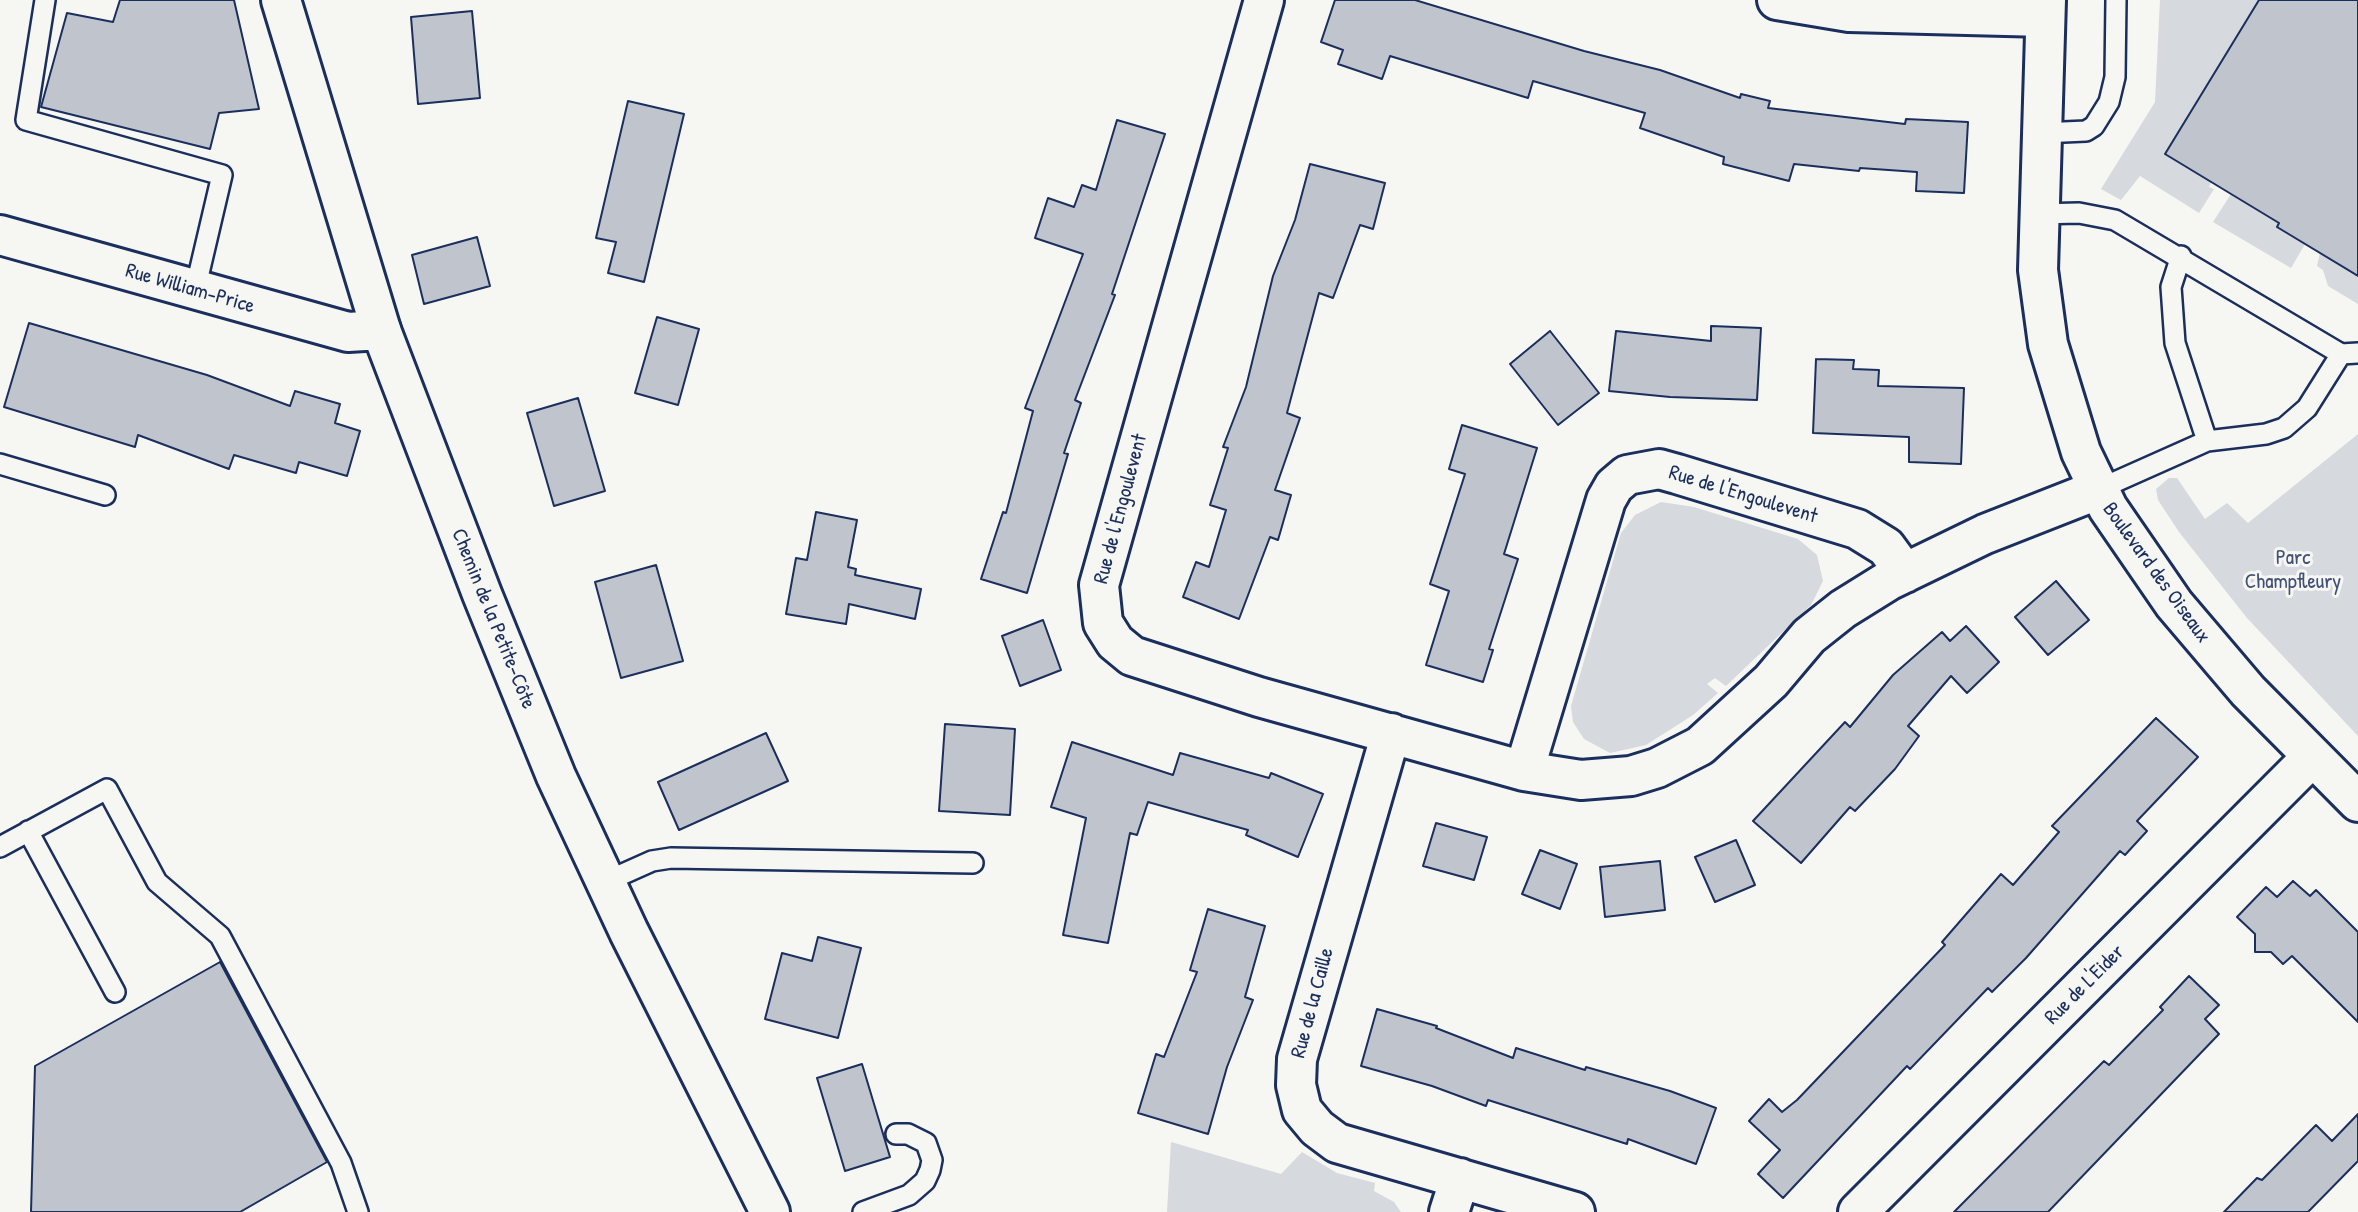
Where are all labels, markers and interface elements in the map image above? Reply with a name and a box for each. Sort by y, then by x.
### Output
street label: Rue William-Price [123,259,257,319]
street label: Rue de l'Engoulevent [1089,431,1153,587]
street label: Rue de l'Engoulevent [1666,460,1820,530]
street label: Boulevard des Oiseaux [2097,498,2215,648]
street label: Chemin de la Petite-Côte [445,525,541,713]
park label: Parc Champfleury [2245,545,2341,595]
street label: Rue de L'Eider [2040,940,2130,1030]
street label: Rue de la Caille [1286,945,1340,1061]

